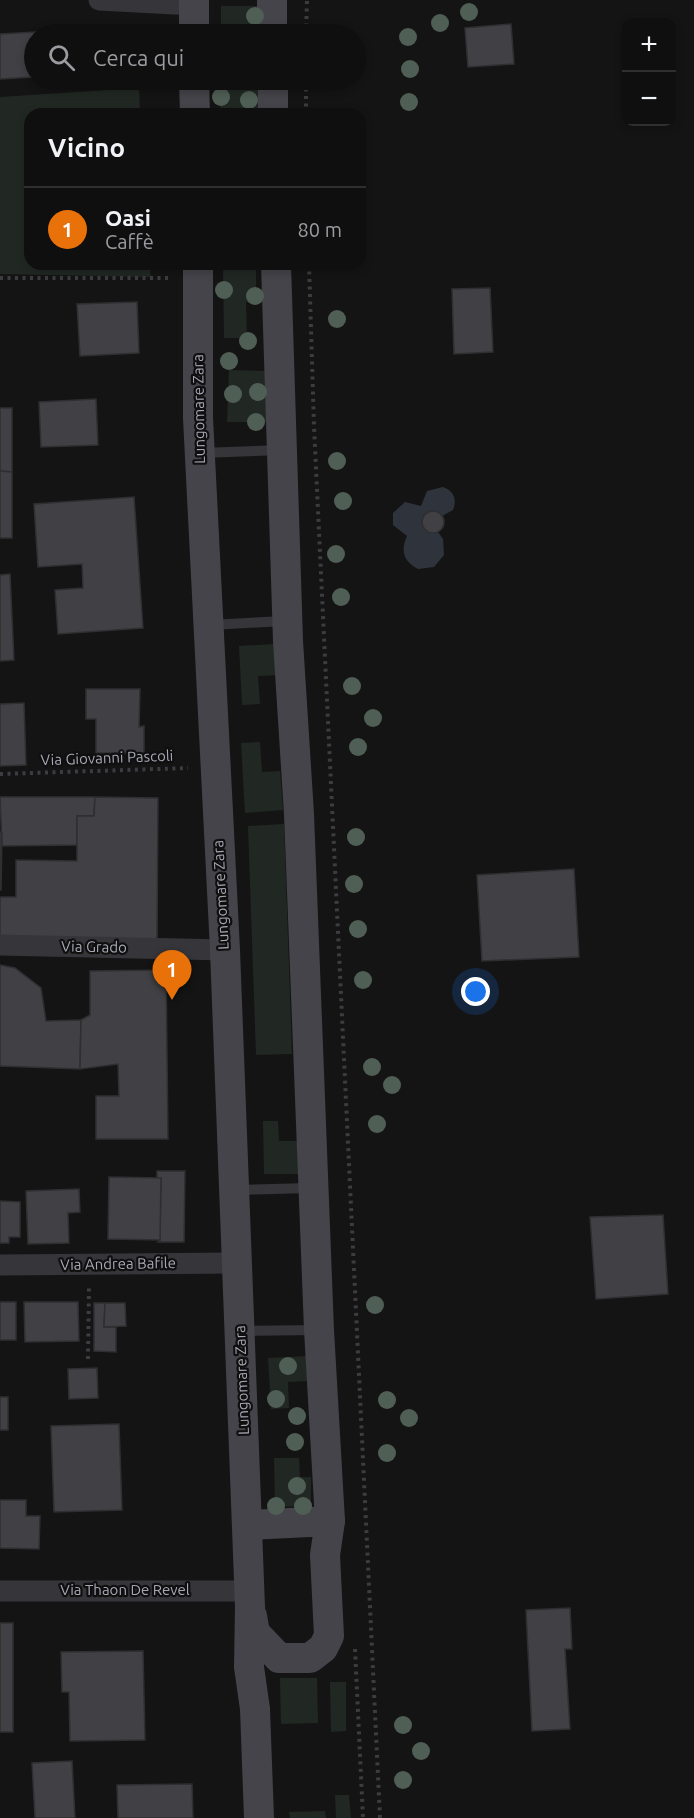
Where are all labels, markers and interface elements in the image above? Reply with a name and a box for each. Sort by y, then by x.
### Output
map controls [622,18,676,126]
button: + [622,18,676,72]
search box [24,24,366,90]
icon: search [45,41,78,74]
text: Cerca qui [93,45,184,70]
button: − [622,72,676,126]
text: Vicino [48,133,125,162]
text: Oasi [105,205,151,230]
text: 1 [62,218,73,241]
text: 80 m [298,218,342,241]
text: Caffè [105,230,154,253]
street label: Lungomare Zara [189,354,208,464]
street label: Via Giovanni Pascoli [40,747,174,768]
street label: Lungomare Zara [209,840,232,950]
street label: Via Grado [61,937,127,956]
pin: 1 [152,950,192,1000]
your location [461,977,490,1006]
street label: Via Andrea Bafile [60,1254,176,1273]
street label: Lungomare Zara [231,1325,252,1435]
street label: Via Thaon De Revel [60,1581,190,1598]

